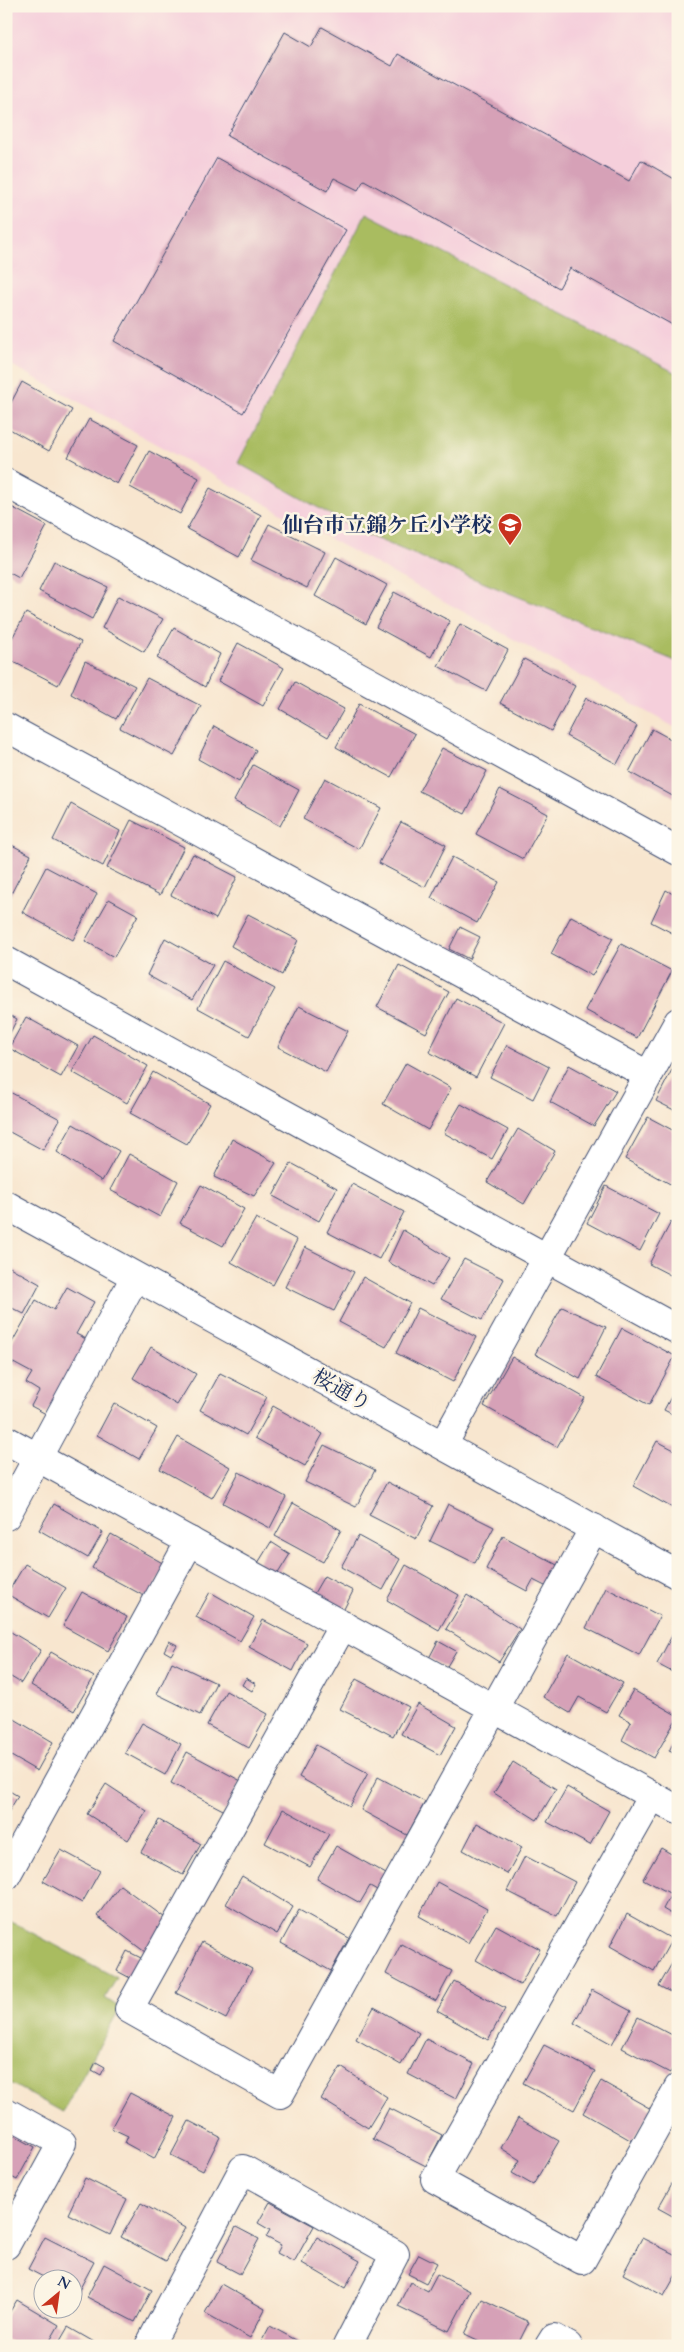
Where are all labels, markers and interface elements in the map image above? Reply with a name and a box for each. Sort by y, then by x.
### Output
place label: 仙台市立錦ケ丘小学校 [282,511,492,540]
school or university icon: 仙台市立錦ケ丘小学校 [497,512,523,546]
street label: 桜通り [307,1362,376,1418]
north arrow [32,2270,82,2320]
text: N [54,2272,74,2294]

